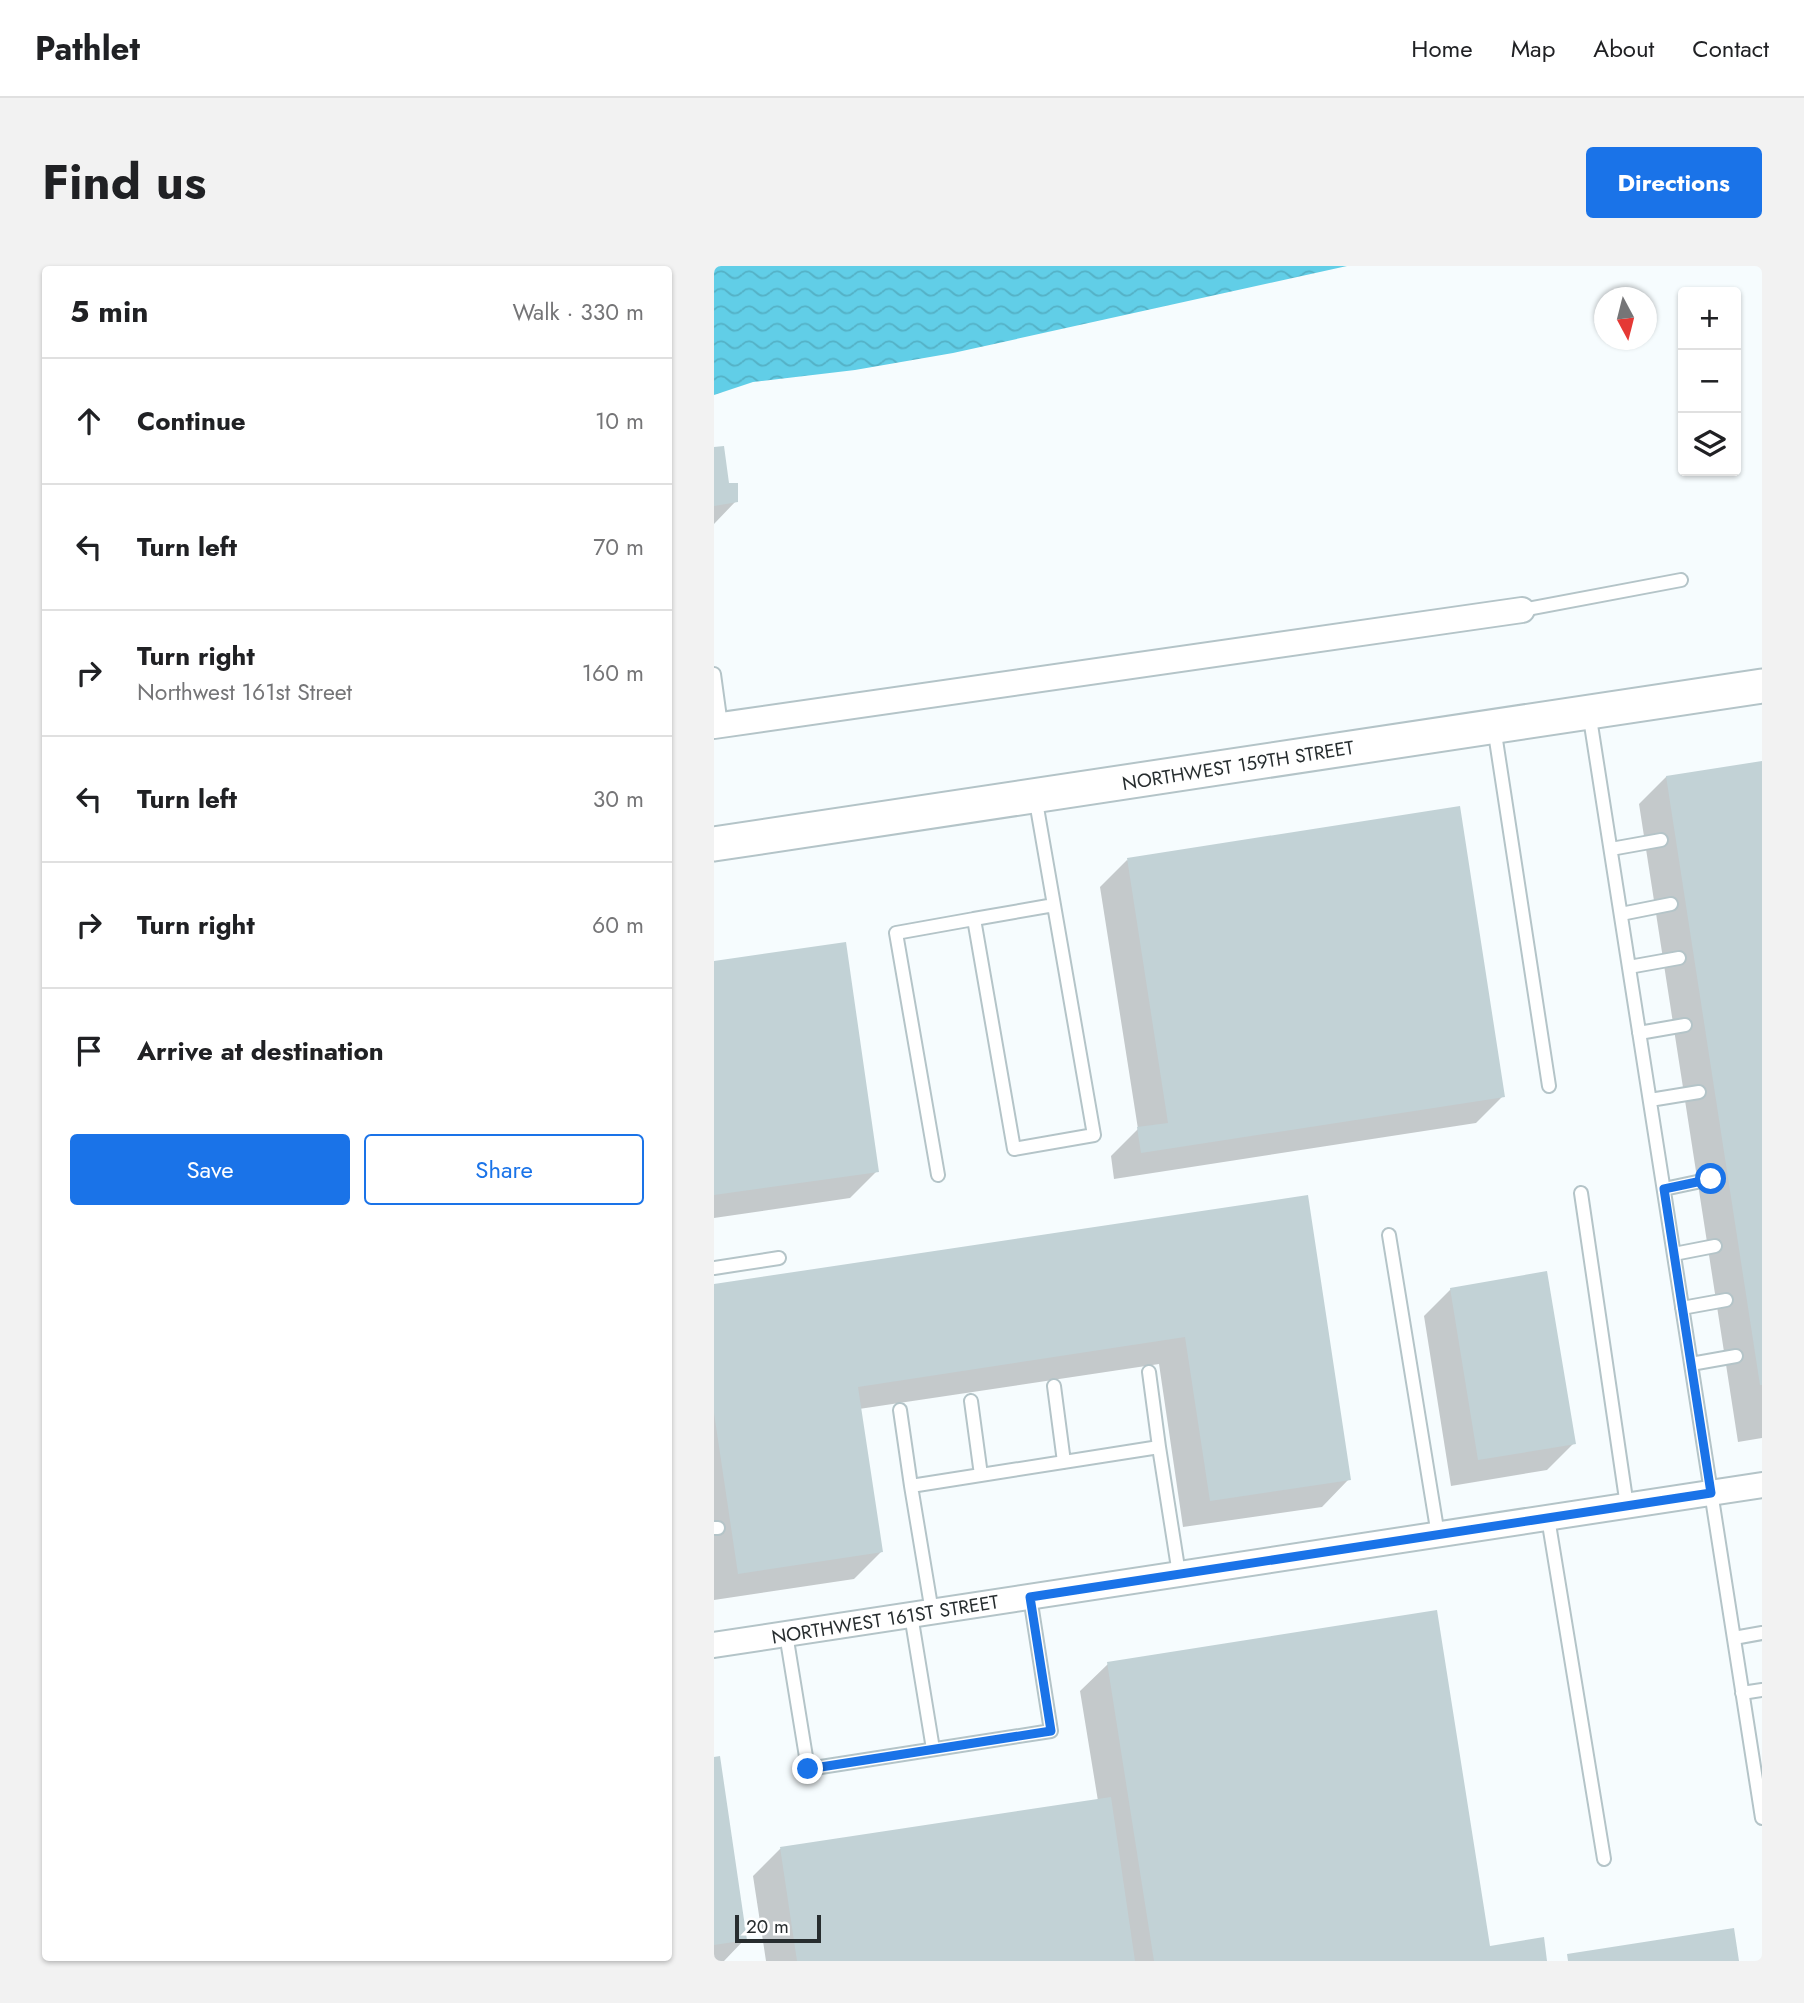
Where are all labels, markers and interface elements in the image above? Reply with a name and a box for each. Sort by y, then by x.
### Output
text: Pathlet [35,25,140,72]
text: Home [1411,31,1473,66]
text: Map [1511,31,1555,66]
text: About [1593,31,1654,66]
text: Contact [1692,31,1769,66]
text: Find us [42,147,206,217]
button: Directions [1586,147,1762,218]
north arrow [1594,287,1657,350]
map controls [1678,287,1741,476]
button: + [1678,287,1741,350]
text: 5 min [70,290,148,333]
text: Walk · 330 m [513,295,644,329]
button: − [1678,350,1741,413]
icon: ahead [70,402,108,440]
text: Continue [137,402,246,440]
text: 10 m [595,404,644,438]
button: layers [1678,413,1741,476]
icon: left [70,528,108,566]
text: Turn left [137,528,237,566]
text: 70 m [593,530,644,564]
text: Turn right [137,637,255,675]
icon: right [70,654,108,692]
text: 160 m [582,656,644,690]
text: Northwest 161st Street [137,675,352,709]
street label: NORTHWEST 159TH STREET [1120,734,1356,797]
icon: left [70,780,108,818]
text: Turn left [137,780,237,818]
text: 30 m [593,782,644,816]
icon: right [70,906,108,944]
text: Turn right [137,906,255,944]
text: 60 m [592,908,644,942]
icon: arrive [70,1032,108,1070]
text: Arrive at destination [137,1032,384,1070]
button: Save [70,1134,350,1205]
button: Share [364,1134,644,1205]
route start [1695,1163,1726,1194]
street label: NORTHWEST 161ST STREET [770,1588,1001,1651]
route end [792,1753,823,1784]
scale bar [735,1912,821,1944]
text: 20 m [746,1913,789,1940]

